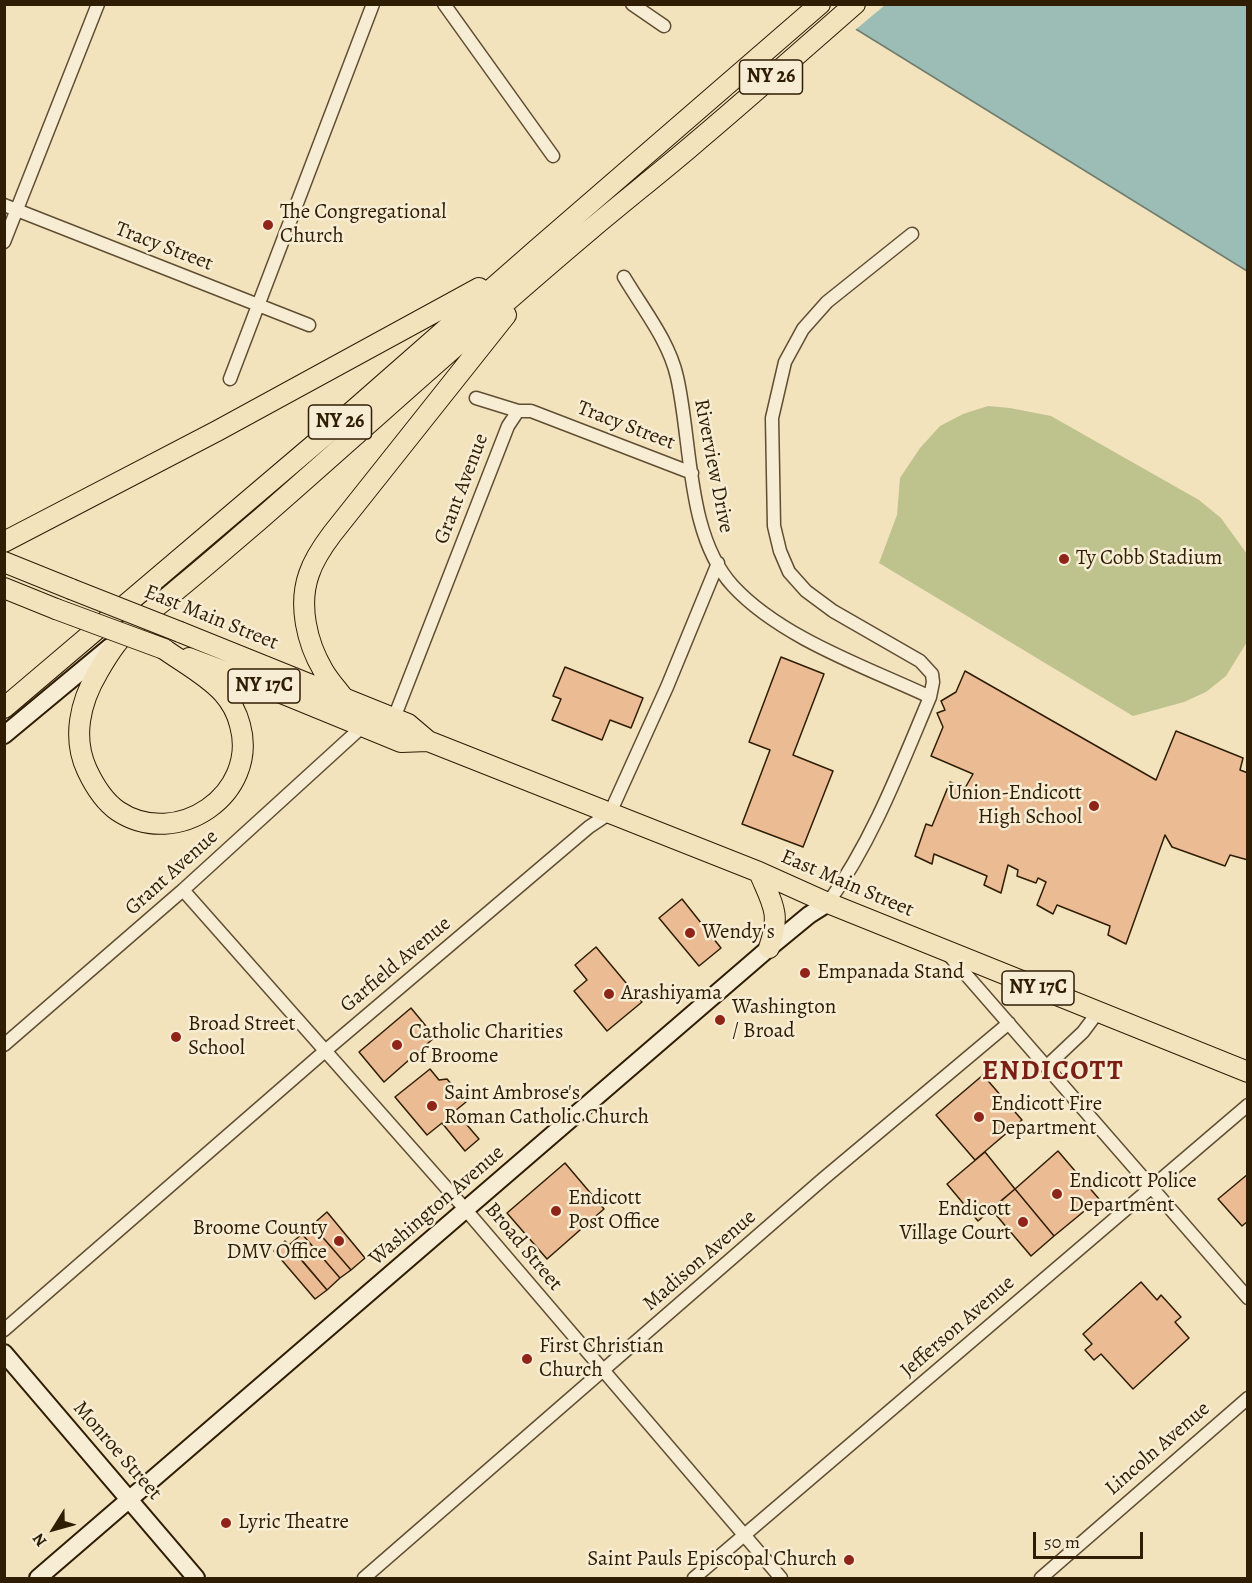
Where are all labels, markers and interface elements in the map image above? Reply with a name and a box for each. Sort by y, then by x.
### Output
road number: NY 26 [740,60,802,94]
place label: The Congregational Church [280,200,446,250]
street label: Tracy Street [112,217,216,277]
marker: The Congregational Church [261,218,275,232]
street label: Tracy Street [574,396,678,456]
street label: Riverview Drive [688,397,738,535]
road number: NY 26 [308,405,372,439]
street label: Grant Avenue [429,430,495,548]
place label: Ty Cobb Stadium [1076,546,1222,572]
marker: Ty Cobb Stadium [1057,552,1071,566]
street label: East Main Street [140,580,282,656]
road number: NY 17C [228,669,300,703]
place label: Union-Endicott High School [948,781,1082,831]
marker: Union-Endicott High School [1087,799,1101,813]
street label: Grant Avenue [120,825,224,921]
street label: East Main Street [777,845,917,923]
street label: Garfield Avenue [336,911,456,1019]
place label: Wendy's [702,920,775,946]
marker: Wendy's [683,926,697,940]
place label: Empanada Stand [817,960,964,986]
marker: Empanada Stand [798,966,812,980]
road number: NY 17C [1002,971,1074,1005]
place label: Arashiyama [621,981,722,1007]
marker: Arashiyama [602,987,616,1001]
place label: Washington / Broad [732,995,836,1045]
place label: Broad Street School [188,1012,295,1062]
marker: Washington / Broad [713,1013,727,1027]
place label: Catholic Charities of Broome [409,1020,563,1070]
marker: Broad Street School [169,1030,183,1044]
marker: Catholic Charities of Broome [390,1038,404,1052]
district label: ENDICOTT [982,1056,1124,1088]
place label: Saint Ambrose's Roman Catholic Church [444,1081,649,1131]
place label: Endicott Fire Department [991,1092,1102,1142]
marker: Saint Ambrose's Roman Catholic Church [425,1099,439,1113]
marker: Endicott Fire Department [972,1110,986,1124]
street label: Washington Avenue [364,1140,510,1272]
place label: Endicott Police Department [1069,1169,1197,1219]
place label: Endicott Post Office [568,1186,660,1236]
marker: Endicott Police Department [1050,1187,1064,1201]
place label: Endicott Village Court [899,1197,1011,1247]
street label: Broad Street [479,1198,567,1296]
marker: Endicott Post Office [549,1204,563,1218]
street label: Madison Avenue [638,1205,762,1317]
marker: Endicott Village Court [1016,1215,1030,1229]
place label: Broome County DMV Office [193,1216,327,1266]
marker: Broome County DMV Office [332,1234,346,1248]
street label: Jefferson Avenue [896,1271,1020,1383]
place label: First Christian Church [539,1334,664,1384]
marker: First Christian Church [520,1352,534,1366]
street label: Monroe Street [67,1396,167,1506]
street label: Lincoln Avenue [1101,1397,1215,1501]
north arrow [24,1499,84,1559]
place label: Lyric Theatre [238,1510,349,1536]
marker: Lyric Theatre [219,1516,233,1530]
scale bar [1036,1520,1146,1558]
text: N [27,1529,52,1551]
text: 50 m [1044,1530,1080,1554]
place label: Saint Pauls Episcopal Church [587,1547,837,1573]
marker: Saint Pauls Episcopal Church [842,1553,856,1567]

